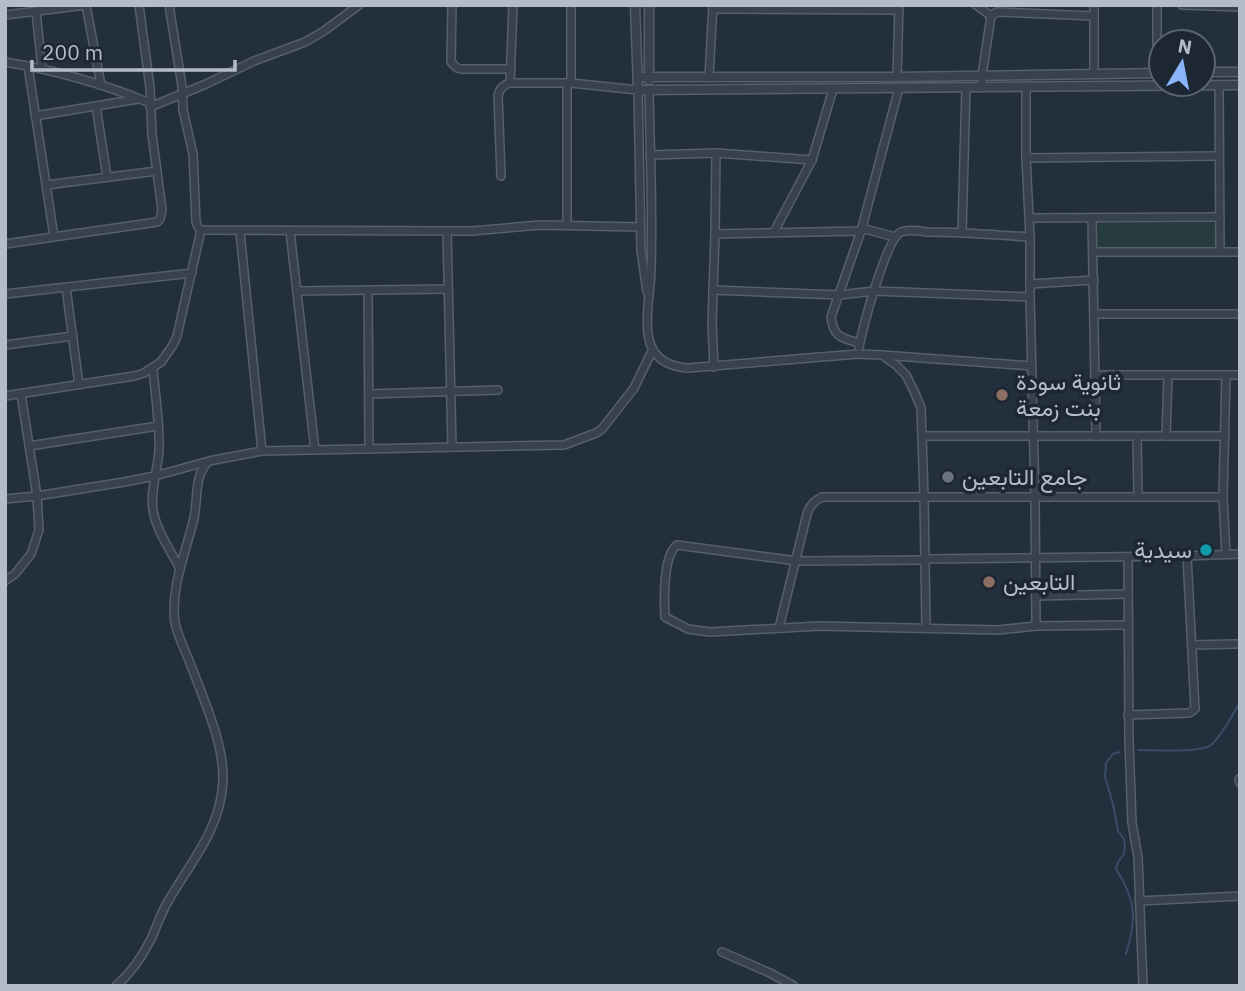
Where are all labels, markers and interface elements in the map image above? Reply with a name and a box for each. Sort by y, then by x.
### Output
scale bar [32,28,234,72]
north arrow [1147,28,1217,98]
text: N [1176,33,1194,59]
text: 200 m [42,38,103,66]
place label: ثانوية سودة بنت زمعة [1016,366,1121,423]
marker: ثانوية سودة بنت زمعة [994,387,1010,403]
place label: جامع التابعين [962,461,1087,493]
marker: جامع التابعين [940,469,956,485]
place label: سيدية [1134,534,1192,564]
marker: سيدية [1198,542,1214,558]
place label: التابعين [1003,566,1075,596]
marker: التابعين [981,574,997,590]

